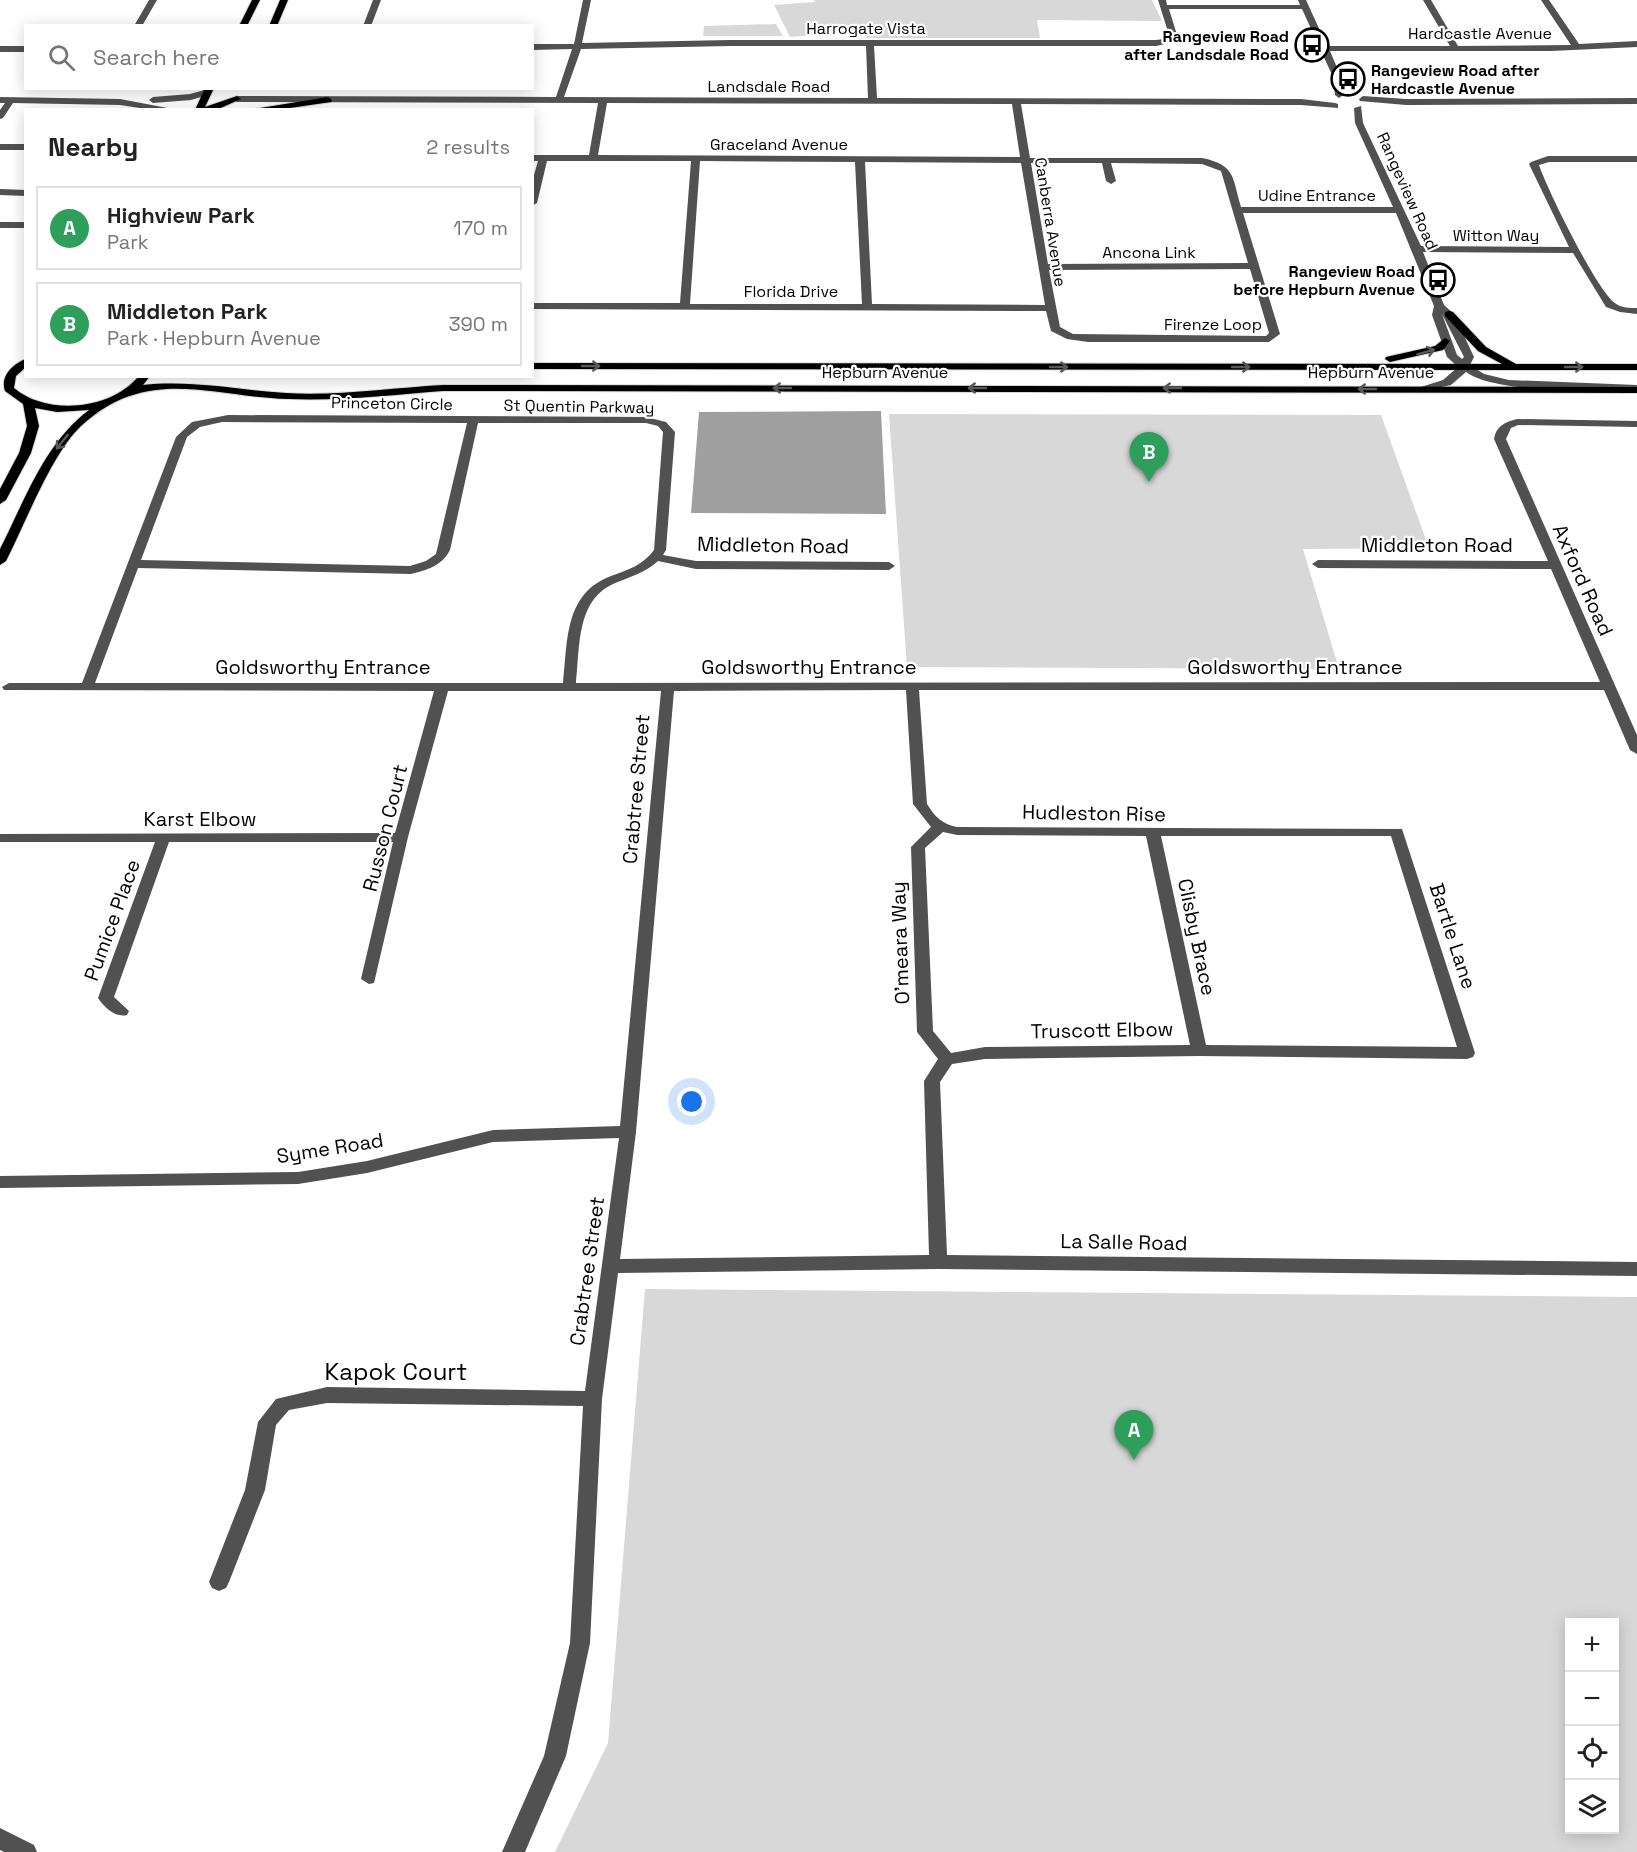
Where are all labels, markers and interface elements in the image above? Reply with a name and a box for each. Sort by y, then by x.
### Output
street label: Harrogate Vista [806,18,926,39]
street label: Hardcastle Avenue [1408,23,1552,44]
search box [24,24,534,90]
place label: Rangeview Road after Landsdale Road [1124,26,1289,65]
bus stop icon: Rangeview Road after Landsdale Road [1294,27,1330,63]
icon: search [45,41,78,74]
text: Search here [93,43,220,71]
place label: Rangeview Road after Hardcastle Avenue [1371,60,1540,99]
bus stop icon: Rangeview Road after Hardcastle Avenue [1330,61,1366,97]
street label: Landsdale Road [708,76,830,97]
street label: Rangeview Road [1372,129,1443,253]
text: Nearby [48,130,138,164]
text: 2 results [426,134,510,160]
street label: Graceland Avenue [710,134,848,155]
street label: Canberra Avenue [1030,156,1071,288]
street label: Udine Entrance [1258,185,1376,206]
text: Highview Park [107,201,255,229]
text: A [63,215,76,241]
text: 170 m [453,215,508,241]
street label: Witton Way [1453,225,1539,246]
text: Park [107,229,149,255]
street label: Ancona Link [1102,242,1196,263]
place label: Rangeview Road before Hepburn Avenue [1233,261,1415,300]
bus stop icon: Rangeview Road before Hepburn Avenue [1420,262,1456,298]
street label: Florida Drive [744,281,838,302]
text: Middleton Park [107,297,268,325]
text: B [63,311,76,337]
text: 390 m [449,311,508,337]
street label: Firenze Loop [1164,314,1262,335]
text: Park · Hepburn Avenue [107,325,321,351]
one-way arrow [1416,345,1435,357]
one-way arrow [580,360,600,372]
one-way arrow [1048,361,1068,373]
one-way arrow [1230,361,1250,373]
one-way arrow [1563,361,1583,373]
street label: Hepburn Avenue [822,362,948,383]
street label: Hepburn Avenue [1308,362,1434,383]
one-way arrow [772,382,792,394]
one-way arrow [967,382,987,394]
one-way arrow [1162,383,1182,394]
one-way arrow [1357,383,1377,395]
street label: Princeton Circle [331,392,453,415]
street label: St Quentin Parkway [503,395,655,418]
pin: B [1130,432,1168,482]
one-way arrow [55,434,68,450]
street label: Axford Road [1547,520,1619,640]
street label: Middleton Road [697,531,849,559]
street label: Middleton Road [1361,532,1513,558]
street label: Goldsworthy Entrance [215,654,431,680]
street label: Goldsworthy Entrance [701,654,917,680]
street label: Goldsworthy Entrance [1187,654,1403,680]
street label: Crabtree Street [616,713,656,865]
street label: Russon Court [357,762,413,894]
street label: Hudleston Rise [1022,799,1166,827]
street label: Karst Elbow [144,806,256,832]
street label: Pumice Place [78,856,146,984]
street label: Clisby Brace [1172,876,1222,998]
street label: Bartle Lane [1424,880,1482,992]
street label: O'meara Way [885,881,915,1005]
street label: Truscott Elbow [1030,1016,1174,1044]
your location [677,1087,706,1116]
street label: Syme Road [275,1127,385,1169]
street label: Crabtree Street [564,1195,610,1347]
street label: La Salle Road [1060,1228,1188,1256]
street label: Kapok Court [325,1356,467,1387]
pin: A [1114,1410,1154,1460]
map controls [1565,1618,1619,1834]
button: + [1565,1618,1619,1672]
button: − [1565,1672,1619,1726]
button: locate [1565,1726,1619,1780]
button: layers [1565,1780,1619,1834]

